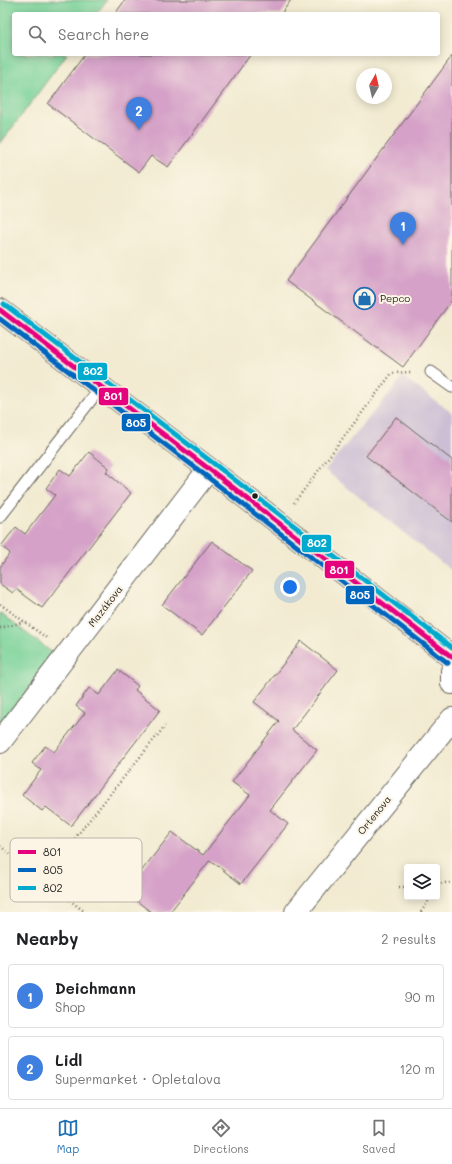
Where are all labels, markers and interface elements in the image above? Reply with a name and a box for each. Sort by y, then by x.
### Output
search box [12,12,440,56]
icon: search [26,23,48,45]
text: Search here [58,24,149,44]
north arrow [356,68,392,104]
pin: 2 [126,97,152,130]
pin: 1 [390,212,416,245]
shop icon: Pepco [351,285,377,311]
place label: Pepco [380,291,410,305]
line badge: 802 [77,362,108,381]
text: 802 [83,363,103,378]
line badge: 801 [98,387,129,406]
text: 801 [104,388,122,403]
line badge: 805 [121,413,151,432]
text: 805 [126,415,147,430]
unlabelled marker [250,491,260,501]
line badge: 802 [301,534,332,553]
text: 802 [307,535,327,550]
line badge: 801 [324,560,355,579]
text: 801 [330,562,348,577]
your location [280,577,300,597]
street label: Mazákova [84,582,126,630]
line badge: 805 [345,585,375,605]
text: 805 [350,587,371,602]
street label: Ortenova [354,793,394,837]
legend [10,838,142,902]
text: 801 [43,844,61,859]
text: 805 [43,862,63,877]
map controls [404,864,440,900]
button: layers [404,864,440,900]
text: 802 [43,880,63,895]
text: Nearby [16,927,78,949]
text: 2 results [381,930,436,947]
text: Deichmann [55,978,136,998]
text: 1 [27,988,33,1005]
text: 90 m [405,988,435,1005]
text: Shop [55,998,85,1015]
text: Lidl [55,1050,82,1070]
text: 2 [26,1060,34,1077]
text: 120 m [399,1060,435,1077]
text: Supermarket · Opletalova [55,1070,221,1087]
tab: Map [57,1117,79,1156]
tab: Directions [193,1117,249,1156]
tab: Saved [362,1117,395,1156]

